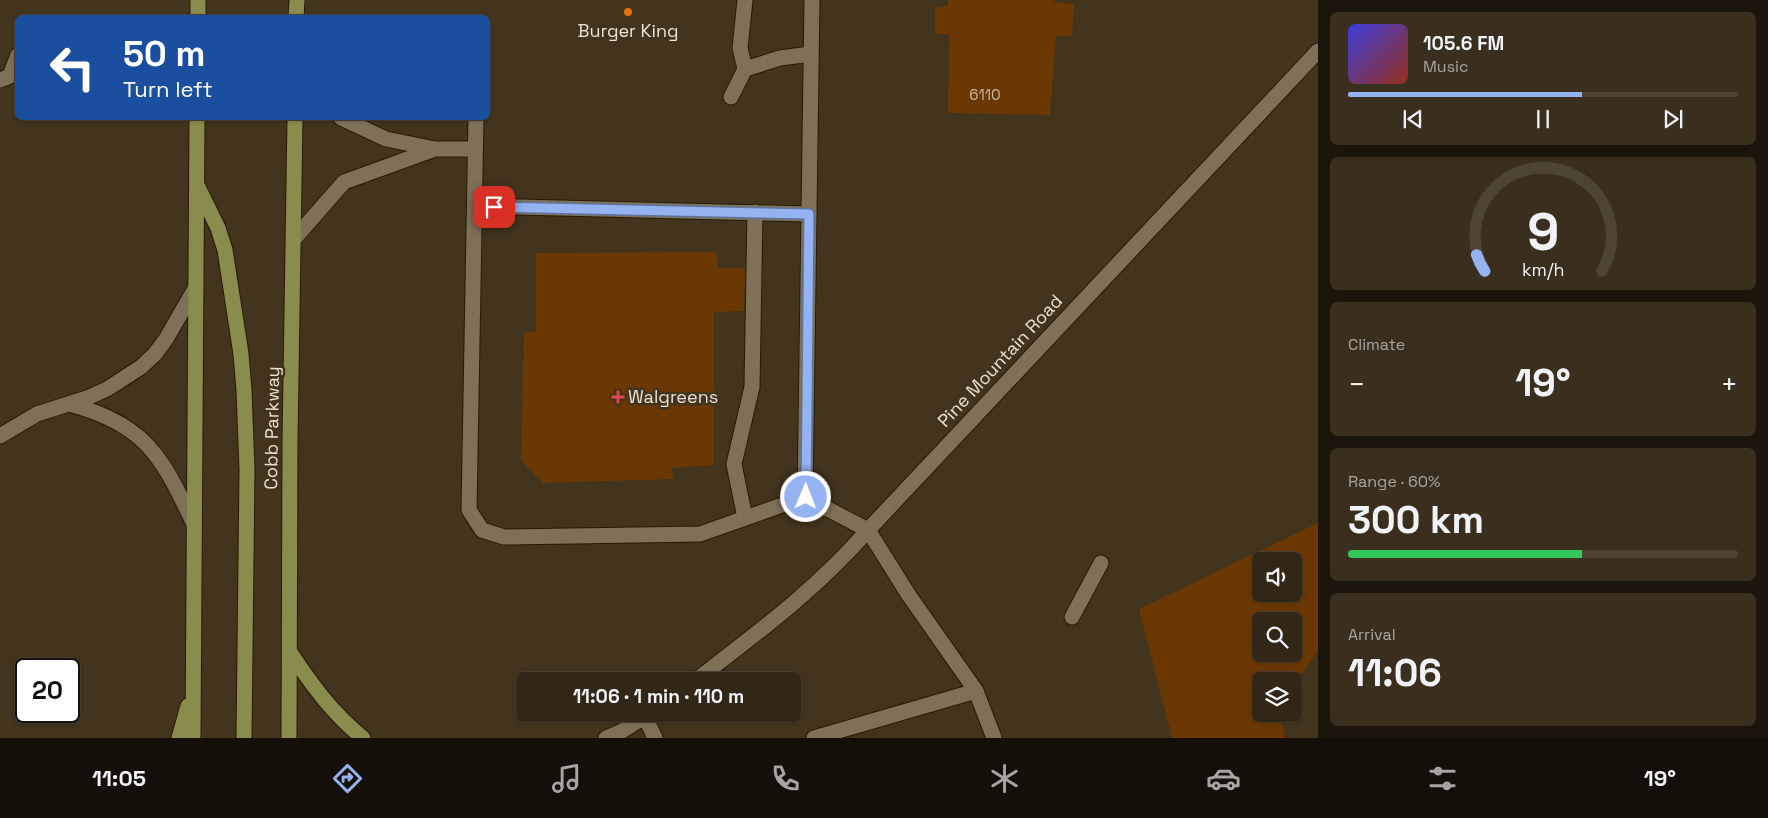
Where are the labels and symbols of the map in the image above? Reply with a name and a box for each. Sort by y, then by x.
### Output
marker: Burger King [622,6,634,18]
place label: Burger King [578,19,678,42]
house number: 6110 [969,85,1001,104]
pin [473,186,515,228]
street label: Pine Mountain Road [932,290,1067,432]
street label: Cobb Parkway [259,366,284,490]
place label: Walgreens [628,385,718,408]
marker: Walgreens [612,391,624,403]
position arrow [779,470,831,522]
speed limit sign: 20 [15,658,80,723]

